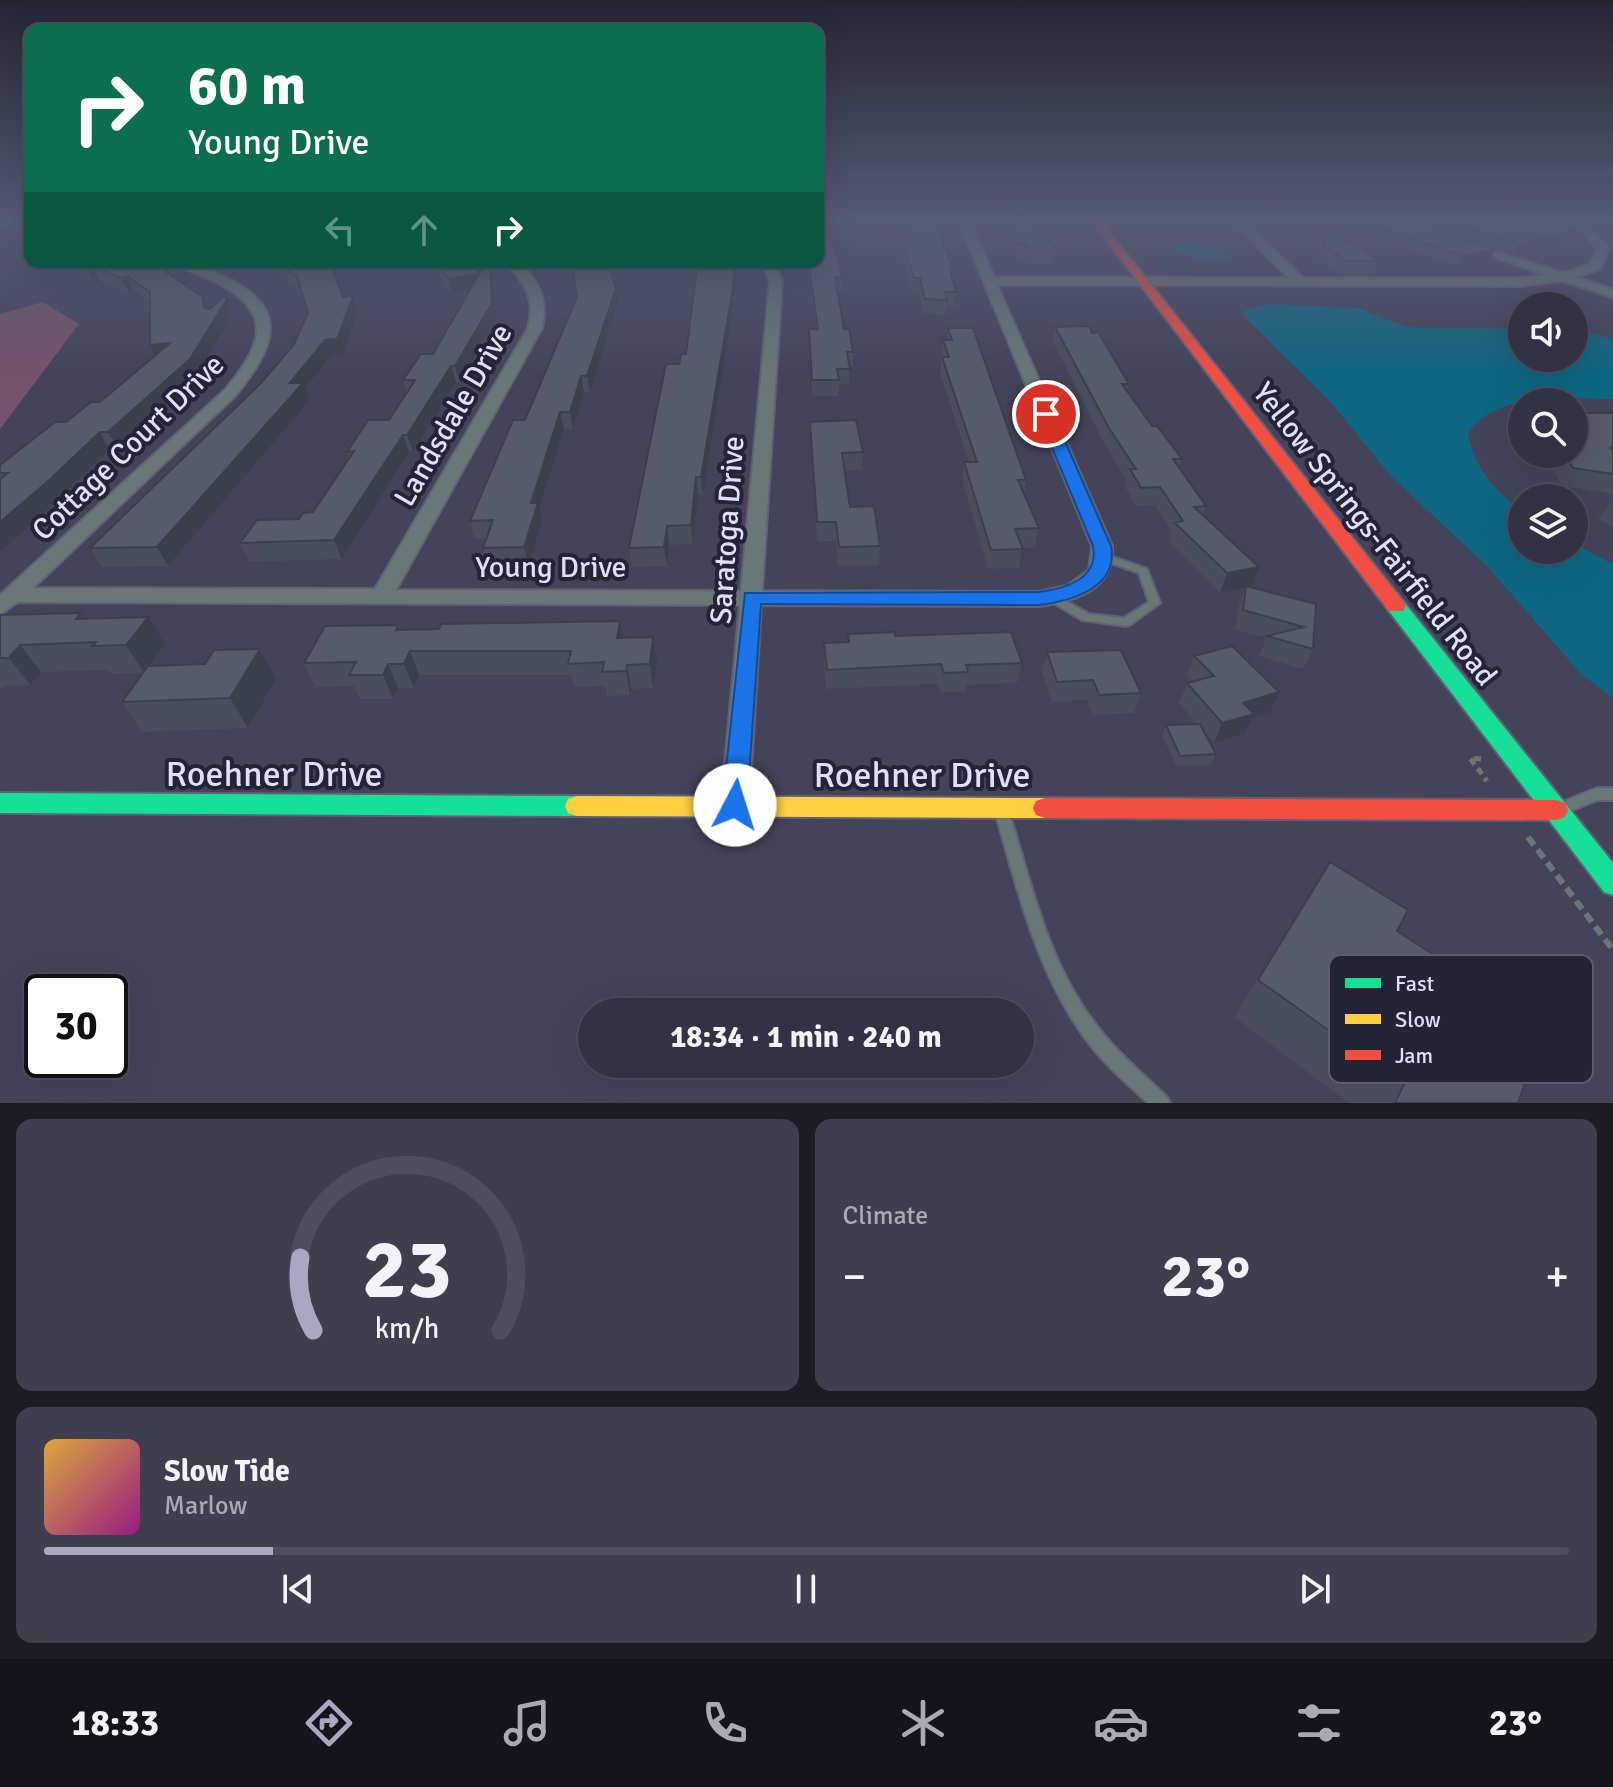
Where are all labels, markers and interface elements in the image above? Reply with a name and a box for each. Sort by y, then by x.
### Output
text: 60 m [188,51,306,120]
icon: right [56,56,160,160]
text: Young Drive [188,120,370,165]
icon: left [318,208,362,252]
icon: ahead [402,208,446,252]
icon: right [486,208,530,252]
map controls [1508,292,1588,564]
button: sound [1508,292,1588,372]
street label: Landsdale Drive [386,318,521,513]
street label: Cottage Court Drive [25,346,232,548]
street label: Yellow Springs-Fairfield Road [1245,375,1505,693]
pin [1012,380,1080,448]
button: search [1508,388,1588,468]
icon: arrive [1024,392,1068,436]
street label: Saratoga Drive [702,435,753,625]
button: layers [1508,484,1588,564]
street label: Young Drive [475,549,627,586]
street label: Roehner Drive [166,752,382,797]
street label: Roehner Drive [814,753,1030,798]
position arrow [693,763,777,847]
legend [1329,955,1593,1083]
text: Fast [1395,970,1435,997]
speed limit sign: 30 [24,974,128,1078]
text: Slow [1395,1006,1441,1033]
text: 18:34 · 1 min · 240 m [670,1019,942,1056]
text: Jam [1395,1042,1433,1069]
text: Climate [843,1200,928,1232]
text: 23 [362,1219,452,1321]
text: 23° [1161,1240,1250,1314]
text: − [843,1250,866,1304]
text: + [1545,1250,1569,1304]
text: km/h [375,1311,440,1346]
text: Slow Tide [164,1453,290,1490]
text: Marlow [164,1490,247,1522]
icon: previous [276,1567,320,1611]
icon: pause [784,1567,828,1611]
icon: next [1293,1567,1337,1611]
icon: directions [301,1695,357,1751]
icon: music [499,1695,555,1751]
icon: phone [697,1695,753,1751]
icon: climate [895,1695,951,1751]
icon: car [1093,1695,1149,1751]
icon: filters [1291,1695,1347,1751]
text: 18:33 [71,1701,159,1746]
text: 23° [1489,1701,1542,1746]

